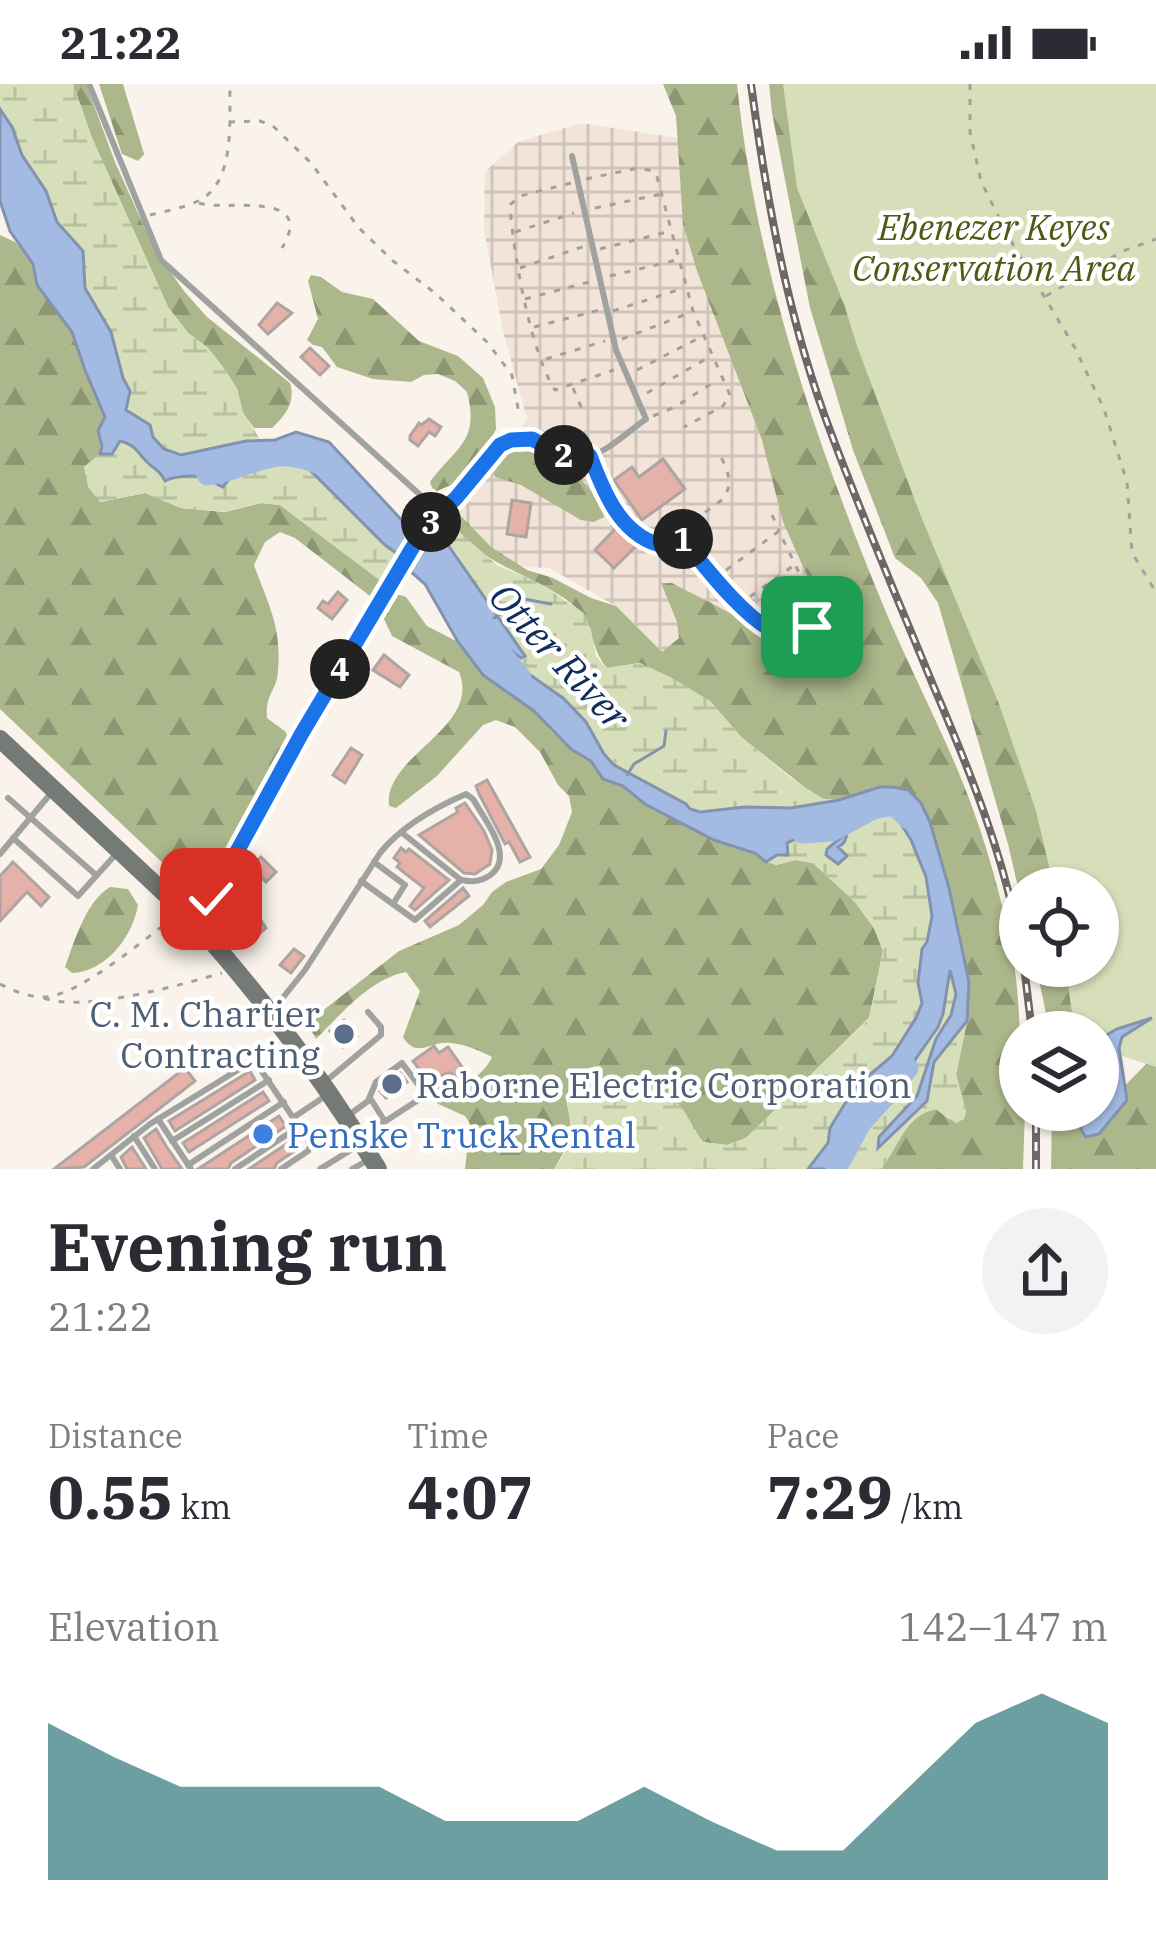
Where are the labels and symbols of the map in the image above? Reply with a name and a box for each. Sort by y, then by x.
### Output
park label: Ebenezer Keyes Conservation Area [852,203,1136,291]
pin: 2 [534,425,594,485]
pin: 3 [401,492,461,552]
pin: 1 [653,509,713,569]
water label: Otter River [479,571,642,741]
pin [761,576,863,678]
pin: 4 [310,639,370,699]
pin [160,848,262,950]
place label: C. M. Chartier Contracting [90,990,320,1078]
marker: C. M. Chartier Contracting [331,1021,357,1047]
place label: Raborne Electric Corporation [416,1061,912,1108]
marker: Raborne Electric Corporation [379,1071,405,1097]
place label: Penske Truck Rental [287,1111,636,1158]
marker: Penske Truck Rental [250,1121,276,1147]

